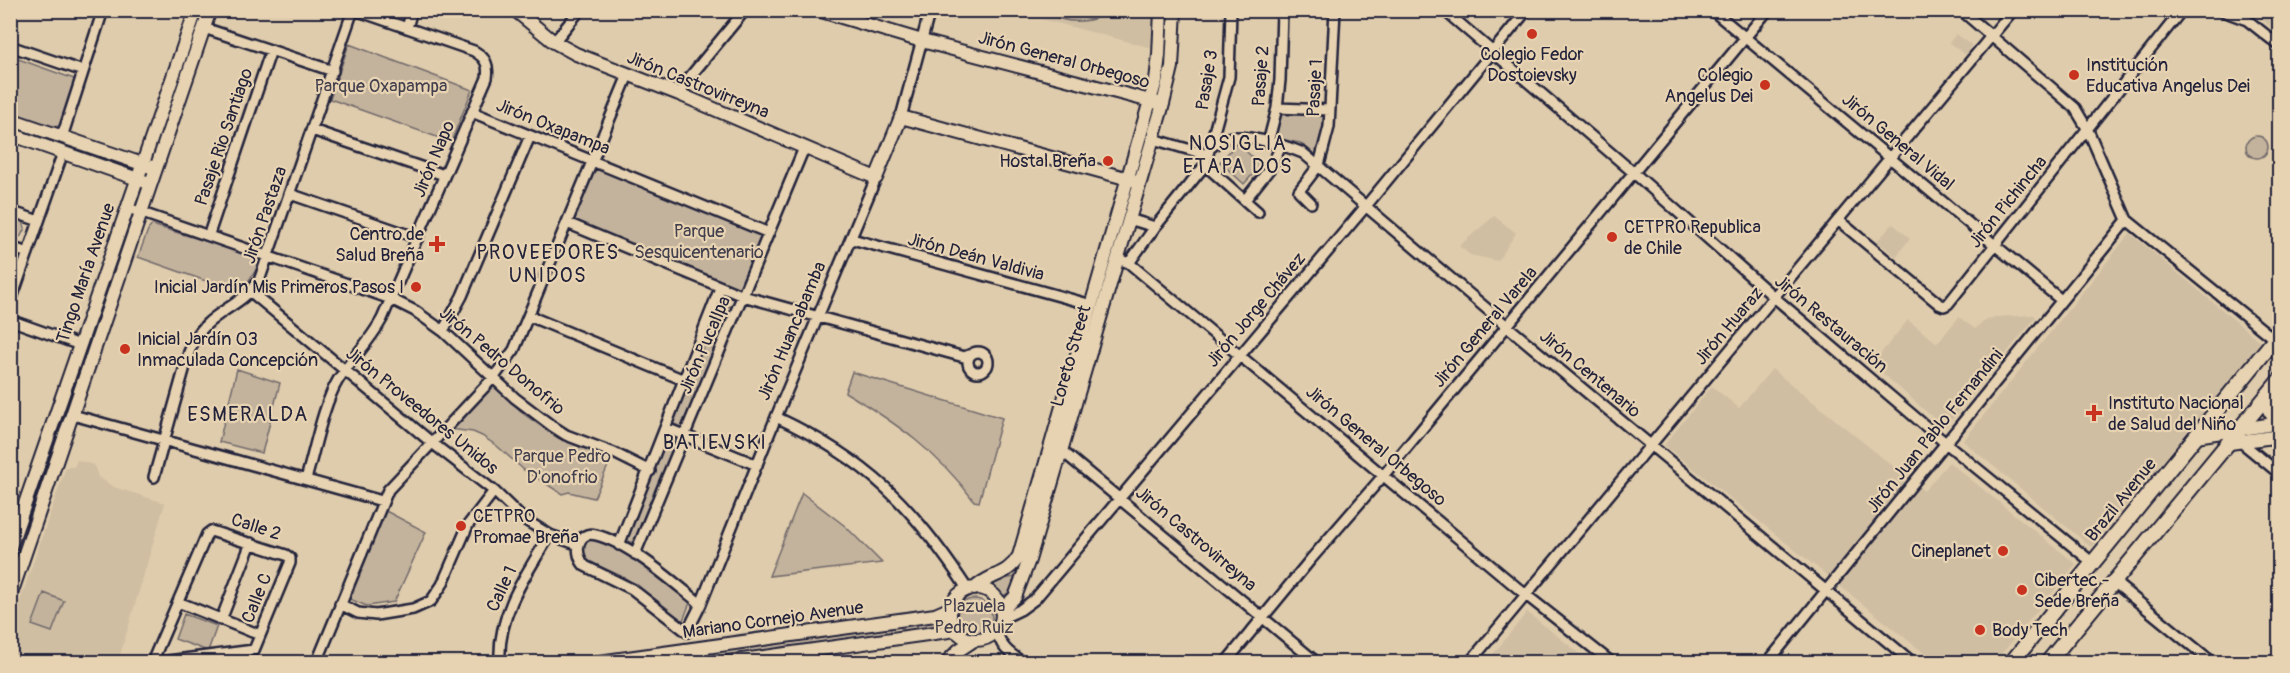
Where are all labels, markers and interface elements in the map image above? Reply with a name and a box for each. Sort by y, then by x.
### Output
street label: Jirón General Orbegoso [976,26,1153,94]
marker: Colegio Fedor Dostoievsky [1525,27,1539,41]
place label: Colegio Fedor Dostoievsky [1480,43,1584,87]
street label: Pasaje 2 [1247,45,1275,107]
street label: Jirón Castrovirreyna [623,46,773,124]
street label: Pasaje 3 [1191,48,1223,112]
place label: Institución Educativa Angelus Dei [2086,54,2250,98]
street label: Pasaje 1 [1302,58,1328,118]
place label: Colegio Angelus Dei [1665,64,1753,108]
street label: Pasaje Rio Santiago [190,65,258,209]
marker: Institución Educativa Angelus Dei [2067,68,2081,82]
park label: Parque Oxapampa [315,75,447,98]
marker: Colegio Angelus Dei [1758,78,1772,92]
street label: Jirón General Vidal [1837,88,1959,196]
street label: Jirón Oxapampa [493,94,613,160]
street label: Jirón Napo [408,117,461,201]
district label: NOSIGLIA ETAPA DOS [1183,131,1293,179]
place label: Hostal Breña [999,150,1096,173]
street label: Jirón Pichincha [1964,151,2052,253]
marker: Hostal Breña [1101,154,1115,168]
street label: Jirón Pastaza [238,163,292,267]
street label: Tingo María Avenue [51,200,121,346]
place label: CETPRO Republica de Chile [1624,216,1761,260]
park label: Parque Sesquicentenario [634,220,764,264]
place label: Centro de Salud Breña [335,223,424,267]
street label: Jirón Deán Valdivia [905,228,1047,286]
marker: CETPRO Republica de Chile [1605,230,1619,244]
marker: Centro de Salud Breña [428,235,446,253]
district label: PROVEEDORES UNIDOS [476,240,620,288]
street label: Jirón Jorge Chávez [1201,248,1311,372]
street label: Jirón Huancabamba [752,258,832,404]
street label: Jirón General Varela [1428,262,1542,392]
street label: Jirón Restauración [1770,270,1892,378]
place label: Inicial Jardín Mis Primeros Pasos I [154,276,404,299]
marker: Inicial Jardín Mis Primeros Pasos I [409,280,423,294]
street label: Jirón Huaraz [1690,282,1768,370]
street label: Jirón Pucallpa [674,293,736,397]
street label: Jirón Pedro Donofrio [434,302,570,420]
street label: Loreto Street [1046,302,1097,409]
street label: Jirón Centenario [1535,325,1646,423]
place label: Inicial Jardín 03 Inmaculada Concepción [137,328,318,372]
marker: Inicial Jardín 03 Inmaculada Concepción [118,342,132,356]
street label: Jirón Proveedores Unidos [341,342,503,480]
street label: Jirón Juan Pablo Fernandini [1862,344,2008,518]
street label: Jirón General Orbegoso [1301,380,1451,512]
place label: Instituto Nacional de Salud del Niño [2108,392,2244,436]
district label: ESMERALDA [187,402,309,427]
marker: Instituto Nacional de Salud del Niño [2085,404,2103,422]
district label: BATIEVSKI [663,430,767,455]
park label: Parque Pedro D'onofrio [513,445,611,489]
street label: Brazil Avenue [2080,453,2162,547]
street label: Jirón Castrovirreyna [1131,481,1261,597]
place label: CETPRO Promae Breña [473,505,579,549]
street label: Calle 2 [228,508,284,546]
marker: CETPRO Promae Breña [454,519,468,533]
place label: Cineplanet [1911,540,1992,563]
marker: Cineplanet [1996,544,2010,558]
street label: Calle 1 [481,562,523,616]
place label: Cibertec - Sede Breña [2034,569,2119,613]
street label: Calle C [237,570,277,626]
marker: Cibertec - Sede Breña [2015,583,2029,597]
park label: Plazuela Pedro Ruiz [934,595,1014,639]
street label: Mariano Cornejo Avenue [681,596,865,644]
place label: Body Tech [1992,619,2068,642]
marker: Body Tech [1973,623,1987,637]

